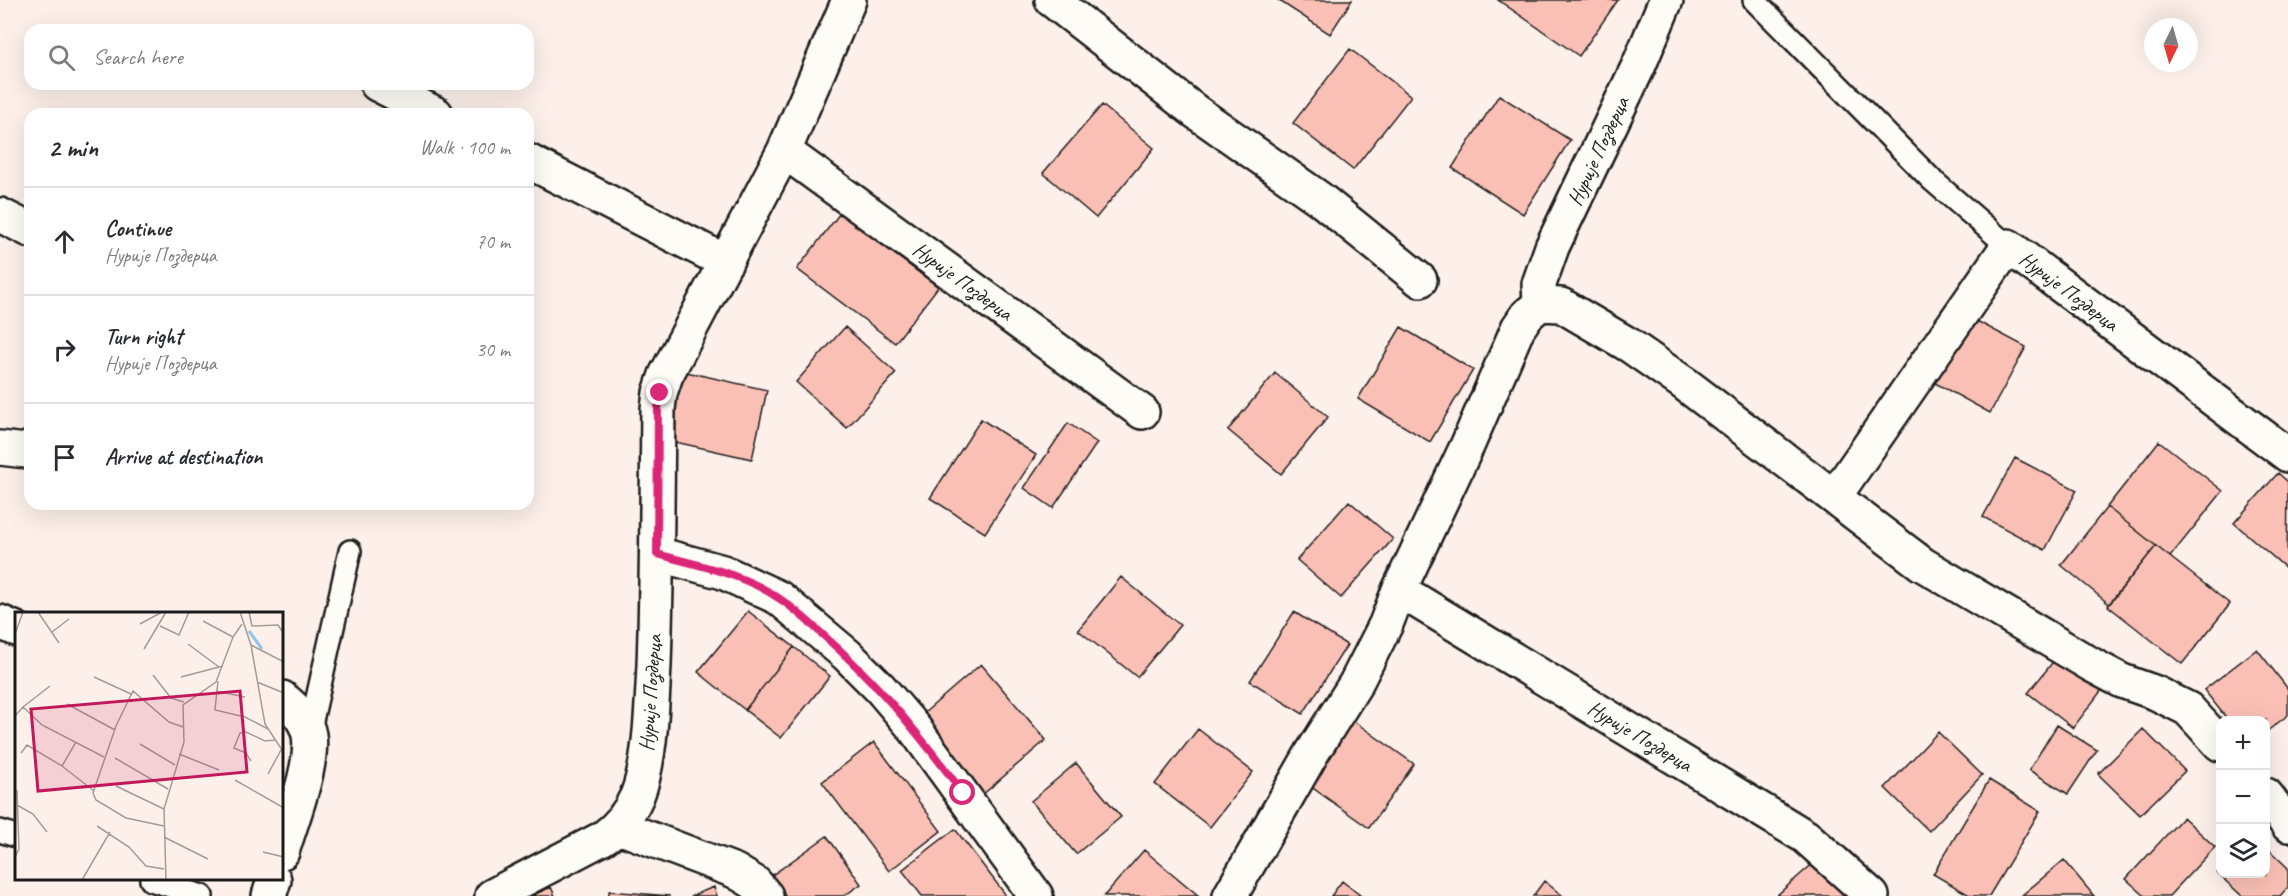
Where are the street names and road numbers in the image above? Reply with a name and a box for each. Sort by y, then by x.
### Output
street label: Нурије Поздерца [1561,91,1636,210]
street label: Нурије Поздерца [907,236,1019,328]
street label: Нурије Поздерца [2014,245,2125,338]
street label: Нурије Поздерца [633,632,668,752]
street label: Нурије Поздерца [1583,695,1698,779]

